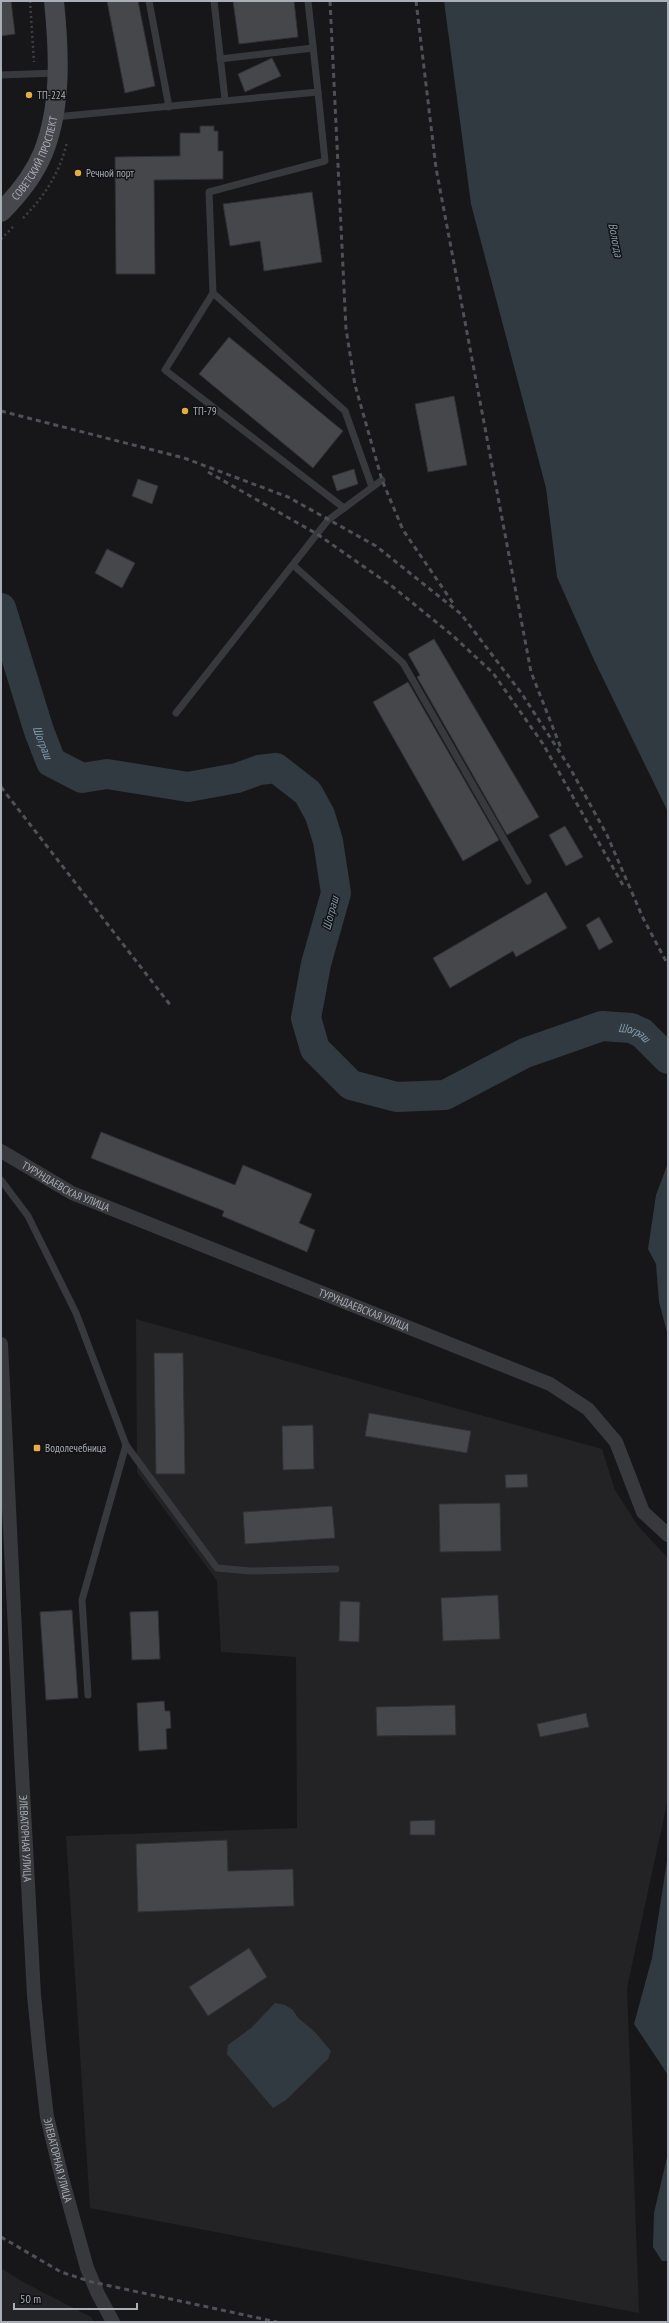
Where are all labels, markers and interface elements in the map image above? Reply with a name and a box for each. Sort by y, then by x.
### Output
place label: ТП-224 [37,88,66,102]
marker: ТП-224 [24,90,34,100]
street label: СОВЕТСКИЙ ПРОСПЕКТ [8,115,60,203]
place label: Речной порт [86,166,134,180]
marker: Речной порт [73,168,83,178]
water label: Вологда [605,222,627,259]
place label: ТП-79 [193,404,217,418]
marker: ТП-79 [180,406,190,416]
water label: Шограш [30,724,57,762]
water label: Шограш [318,894,342,931]
water label: Шограш [618,1020,655,1046]
street label: ТУРУНДАЕВСКАЯ УЛИЦА [19,1158,113,1215]
street label: ТУРУНДАЕВСКАЯ УЛИЦА [316,1285,412,1335]
place label: Водолечебница [45,1441,106,1455]
marker: Водолечебница [32,1443,42,1453]
street label: ЭЛЕВАТОРНАЯ УЛИЦА [16,1795,35,1883]
street label: ЭЛЕВАТОРНАЯ УЛИЦА [40,2116,76,2205]
scale bar [14,2285,137,2311]
text: 50 m [20,2291,41,2306]

